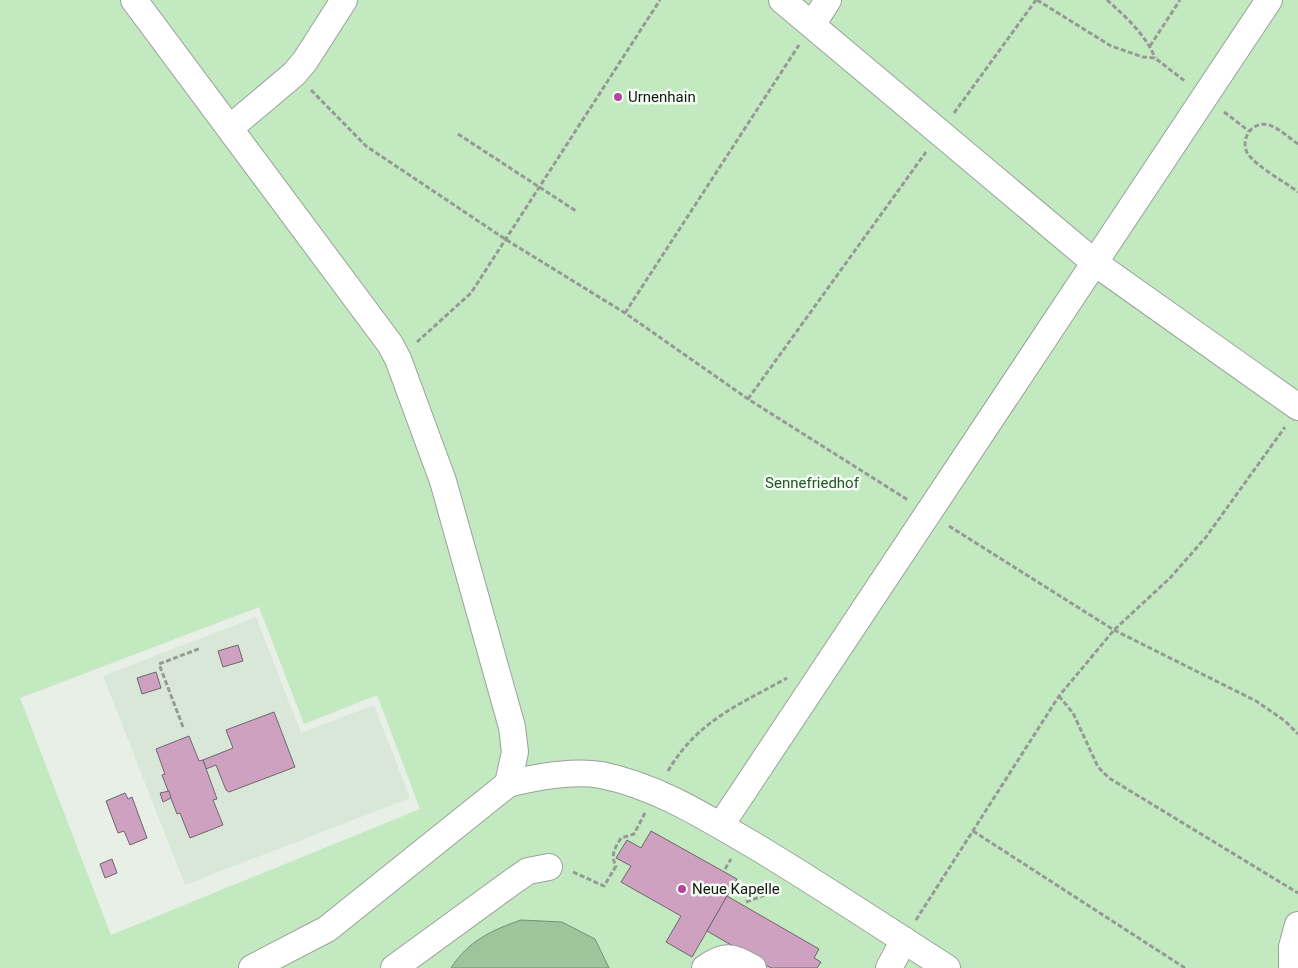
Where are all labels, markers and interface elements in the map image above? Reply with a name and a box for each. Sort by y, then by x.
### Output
place label: Urnenhain [628,88,696,106]
marker: Urnenhain [612,91,624,103]
park label: Sennefriedhof [765,474,860,492]
place label: Neue Kapelle [692,880,780,898]
marker: Neue Kapelle [676,883,688,895]

